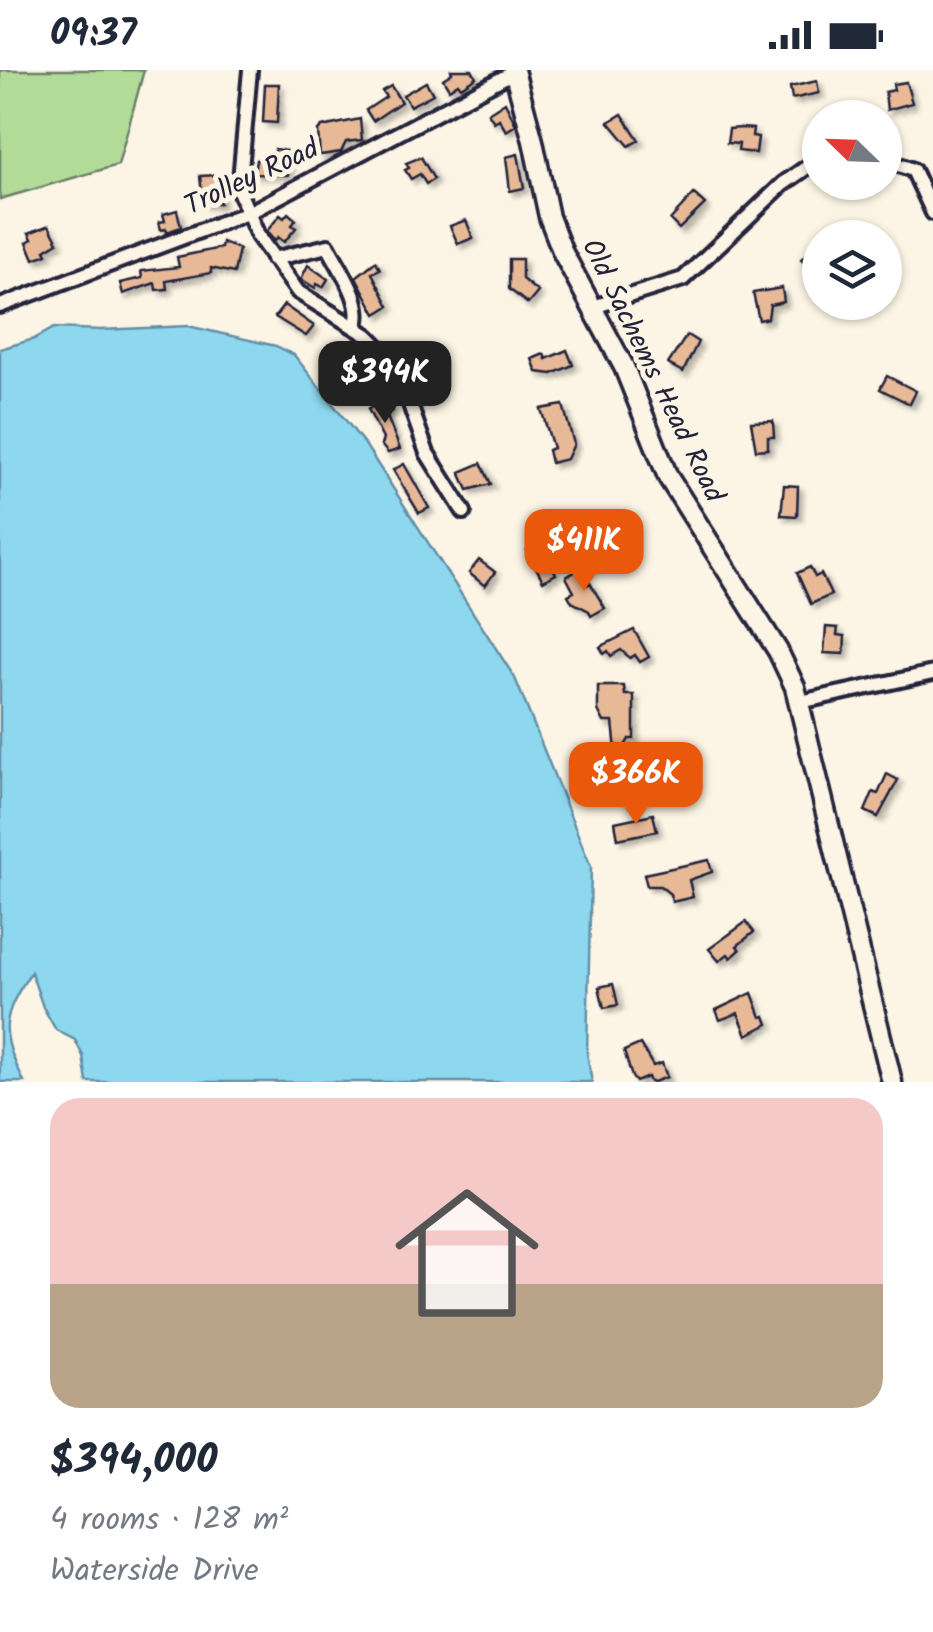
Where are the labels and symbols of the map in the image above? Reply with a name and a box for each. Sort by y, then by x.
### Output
north arrow [802,100,902,200]
street label: Trolley Road [177,127,328,229]
street label: Old Sachems Head Road [569,231,736,511]
pin: $394K [315,341,455,426]
pin: $411K [514,509,654,594]
pin: $366K [566,742,706,827]

